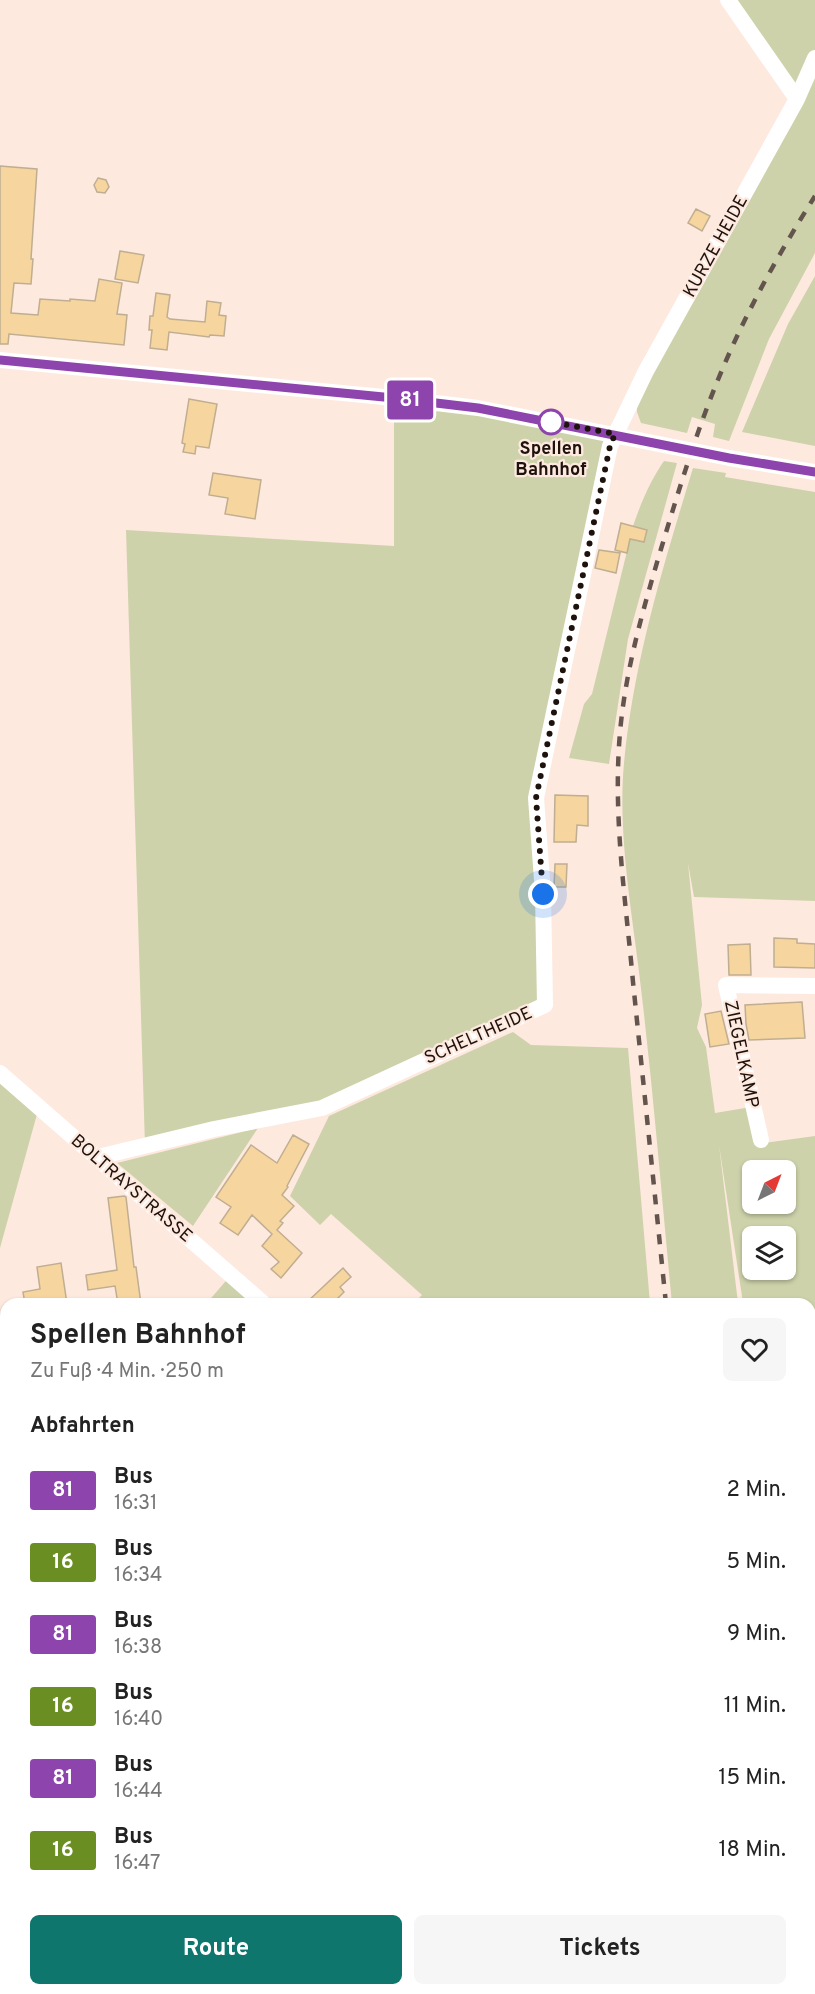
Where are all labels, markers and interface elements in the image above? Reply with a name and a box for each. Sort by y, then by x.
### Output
street label: KURZE HEIDE [679,192,754,302]
line badge: 81 [383,380,437,420]
text: 81 [399,387,421,414]
marker: Spellen Bahnhof [538,409,564,435]
place label: Spellen Bahnhof [515,438,587,482]
your location [528,879,558,909]
street label: ZIEGELKAMP [718,998,763,1110]
street label: SCHELTHEIDE [421,1002,536,1070]
street label: BOLTRAYSTRASSE [65,1130,197,1248]
north arrow [742,1160,796,1214]
map controls [742,1160,796,1280]
button: layers [742,1226,796,1280]
text: Spellen Bahnhof [30,1318,246,1354]
button: heart [723,1318,786,1381]
text: Zu Fuß · 4 Min. · 250 m [30,1359,224,1385]
text: Abfahrten [30,1413,135,1440]
text: Bus [114,1464,153,1491]
text: 81 [52,1477,74,1504]
text: 2 Min. [727,1477,786,1504]
text: 16:31 [114,1491,157,1517]
text: Bus [114,1536,153,1563]
text: 16 [52,1549,74,1576]
text: 5 Min. [726,1549,786,1576]
text: 16:34 [114,1563,162,1589]
text: Bus [114,1608,153,1635]
text: 81 [52,1621,74,1648]
text: 9 Min. [727,1621,786,1648]
text: 16:38 [114,1635,162,1661]
text: Bus [114,1680,153,1707]
text: 16 [52,1693,74,1720]
text: 11 Min. [724,1693,786,1720]
text: 16:40 [114,1707,163,1733]
text: Bus [114,1752,153,1779]
text: 81 [52,1765,74,1792]
text: 15 Min. [718,1765,786,1792]
text: 16:44 [114,1779,163,1805]
text: Bus [114,1824,153,1851]
text: 16 [52,1837,74,1864]
text: 18 Min. [718,1837,786,1864]
text: 16:47 [114,1851,161,1877]
button: Route [30,1915,402,1984]
button: Tickets [414,1915,786,1984]

